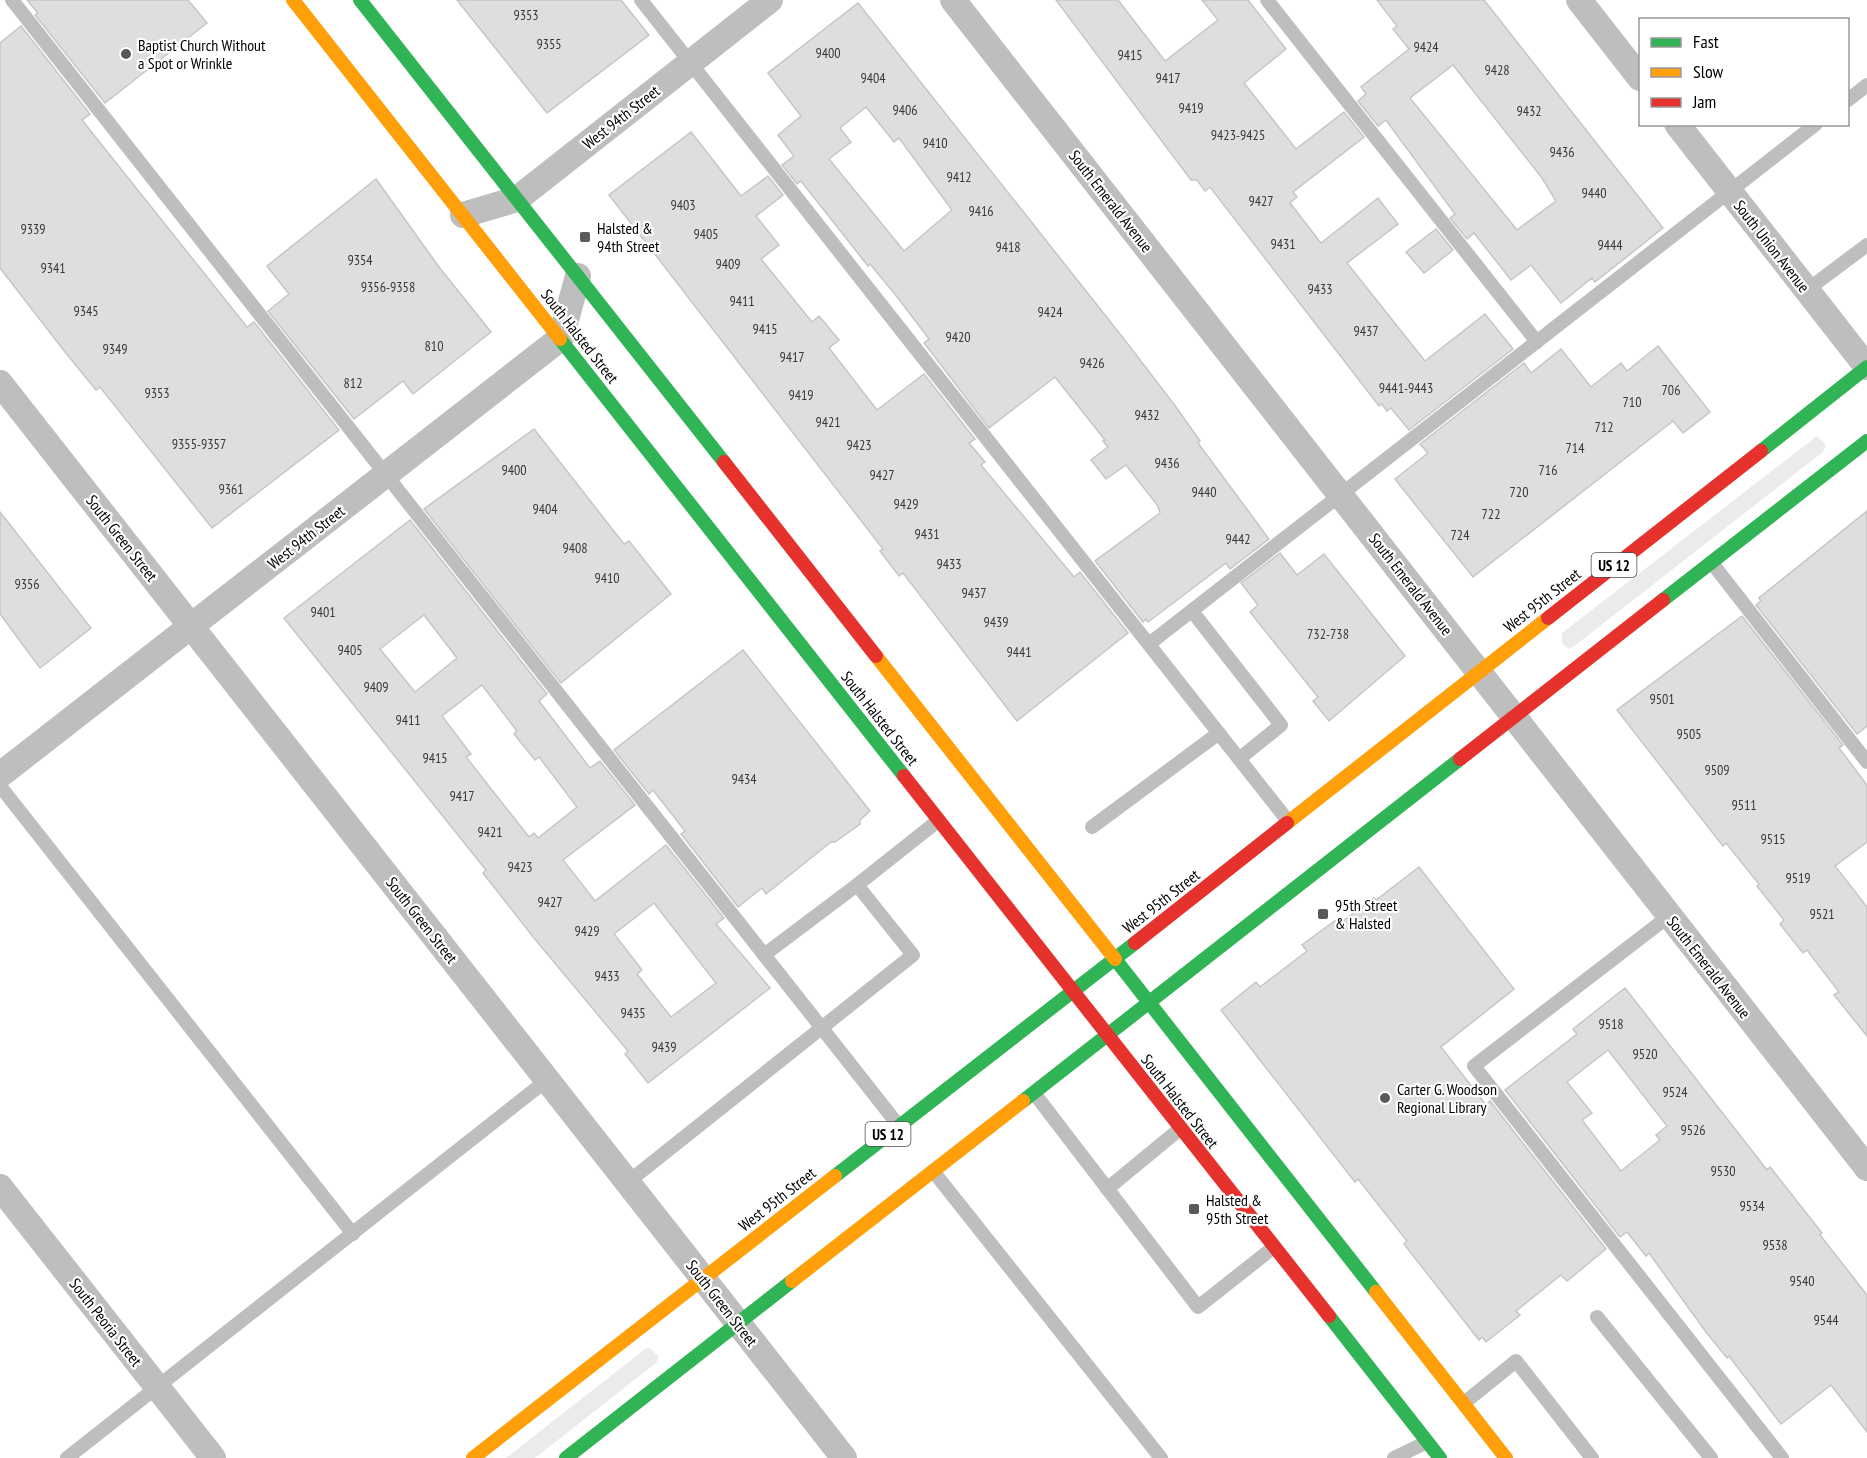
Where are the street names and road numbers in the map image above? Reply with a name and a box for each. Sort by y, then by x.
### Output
street label: West 94th Street [578,80,664,153]
street label: South Emerald Avenue [1065,146,1157,256]
street label: South Union Avenue [1730,196,1814,296]
street label: South Halsted Street [537,285,623,388]
street label: South Green Street [82,491,162,586]
street label: West 94th Street [263,500,349,573]
street label: South Emerald Avenue [1365,529,1457,639]
road number: US 12 [1592,553,1636,577]
street label: West 95th Street [1499,563,1585,636]
street label: South Halsted Street [837,667,923,770]
street label: West 95th Street [1118,864,1204,937]
street label: South Green Street [382,873,462,968]
street label: South Emerald Avenue [1663,912,1755,1022]
street label: South Halsted Street [1137,1050,1223,1153]
road number: US 12 [866,1122,910,1146]
street label: West 95th Street [734,1162,820,1235]
street label: South Green Street [682,1256,762,1351]
street label: South Peoria Street [65,1274,147,1371]

